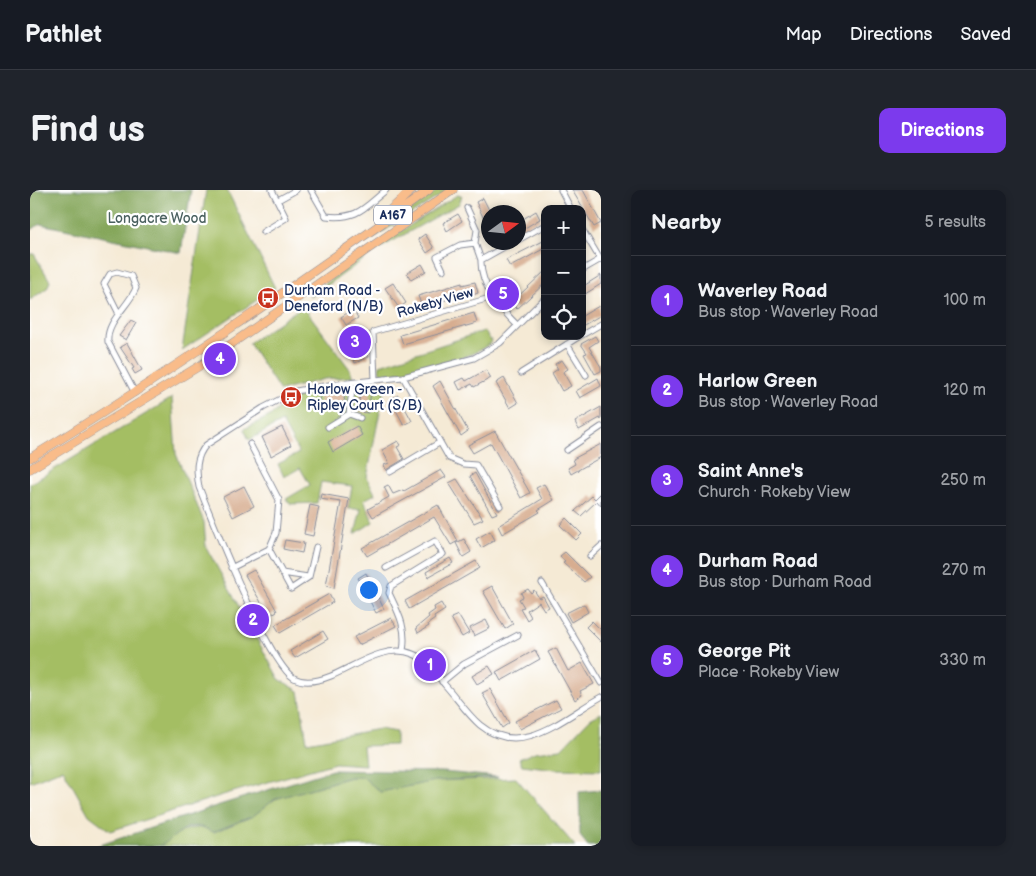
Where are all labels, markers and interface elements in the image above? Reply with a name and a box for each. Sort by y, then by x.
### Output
text: Pathlet [25,20,102,49]
text: Map [786,24,822,45]
text: Directions [850,24,932,45]
text: Saved [960,24,1011,45]
button: Directions [879,108,1006,153]
text: Find us [30,109,145,152]
north arrow [481,205,526,250]
map controls [541,205,586,340]
button: + [541,205,586,250]
road number: A167 [374,206,412,224]
park label: Longacre Wood [107,210,207,227]
text: Nearby [651,210,721,235]
text: 5 results [924,213,986,232]
button: − [541,250,586,295]
pin: 5 [487,275,519,313]
text: Waverley Road [698,280,827,303]
place label: Durham Road - Deneford (N/B) [284,282,384,315]
street label: Rokeby View [395,283,476,322]
bus stop icon: Durham Road - Deneford (N/B) [256,286,280,310]
text: 1 [664,291,670,310]
text: 100 m [943,291,986,310]
button: locate [541,295,586,340]
text: Bus stop · Waverley Road [698,303,878,322]
pin: 3 [339,323,371,361]
pin: 4 [204,340,236,378]
text: Harlow Green [698,370,817,393]
place label: Harlow Green - Ripley Court (S/B) [307,381,422,414]
text: 2 [662,381,672,400]
text: 120 m [943,381,986,400]
bus stop icon: Harlow Green - Ripley Court (S/B) [279,385,303,409]
text: Bus stop · Waverley Road [698,393,878,412]
text: Saint Anne's [698,460,803,483]
text: 3 [662,471,672,490]
text: 250 m [940,471,986,490]
text: Church · Rokeby View [698,483,851,502]
text: Durham Road [698,550,818,573]
text: 4 [662,561,672,580]
text: 270 m [942,561,986,580]
text: Bus stop · Durham Road [698,573,872,592]
your location [356,577,382,603]
pin: 2 [237,601,269,639]
text: George Pit [698,640,791,663]
pin: 1 [414,646,446,684]
text: 5 [662,651,672,670]
text: 330 m [939,651,986,670]
text: Place · Rokeby View [698,663,839,682]

